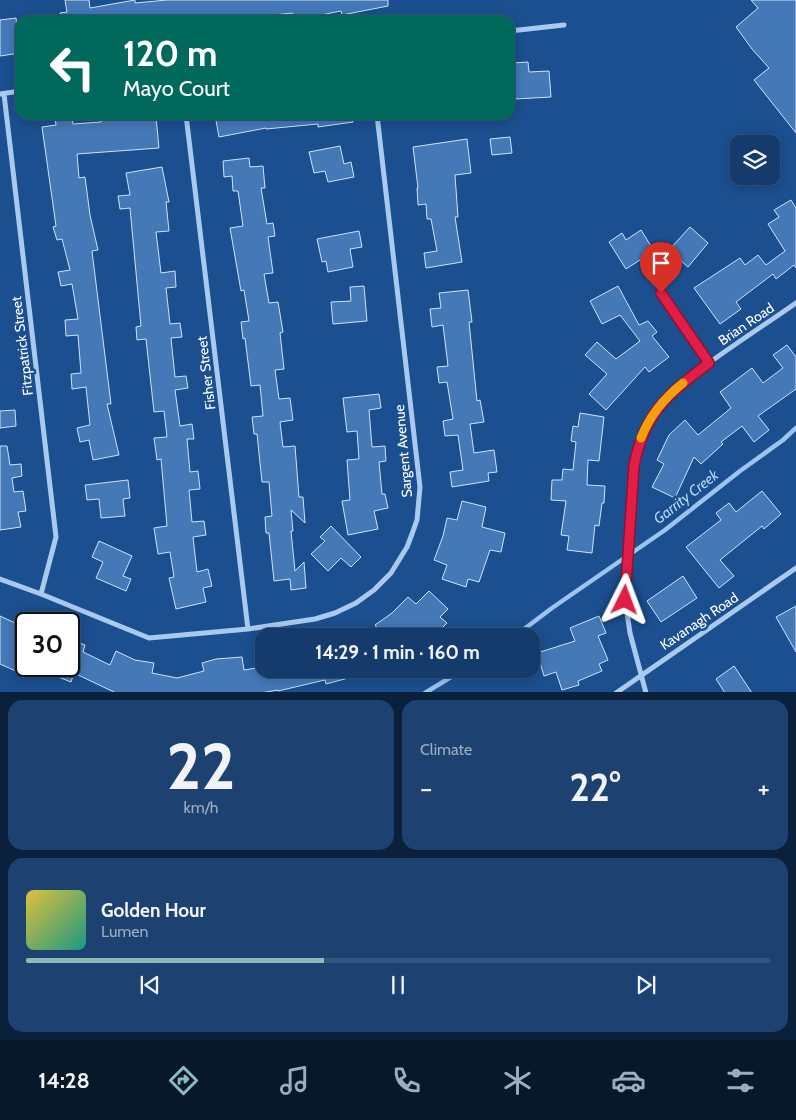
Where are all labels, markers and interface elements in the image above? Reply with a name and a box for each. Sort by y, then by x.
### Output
text: 120 m [123,32,217,75]
icon: left [40,35,105,100]
text: Mayo Court [123,75,230,102]
map controls [730,135,780,185]
button: layers [730,135,780,185]
pin [640,242,682,293]
icon: arrive [647,249,675,277]
street label: Fitzpatrick Street [7,295,37,397]
street label: Brian Road [715,299,777,349]
street label: Fisher Street [193,335,219,411]
street label: Sargent Avenue [390,404,416,498]
water label: Garrity Creek [650,466,723,528]
position arrow [598,573,650,625]
street label: Kavanagh Road [656,588,742,654]
speed limit sign: 30 [15,612,80,677]
text: 14:29 · 1 min · 160 m [315,641,480,664]
text: 22 [167,726,235,805]
text: Climate [420,740,472,759]
text: 22° [569,764,621,811]
text: − [420,771,432,805]
text: + [758,771,770,805]
text: km/h [183,798,219,817]
text: Golden Hour [101,899,206,922]
text: Lumen [101,922,148,941]
icon: previous [136,971,164,999]
icon: pause [384,971,412,999]
icon: next [632,971,660,999]
icon: directions [166,1063,201,1098]
icon: music [277,1063,312,1098]
icon: phone [389,1063,424,1098]
icon: climate [500,1063,535,1098]
icon: car [611,1063,646,1098]
icon: filters [723,1063,758,1098]
text: 14:28 [38,1067,90,1094]

